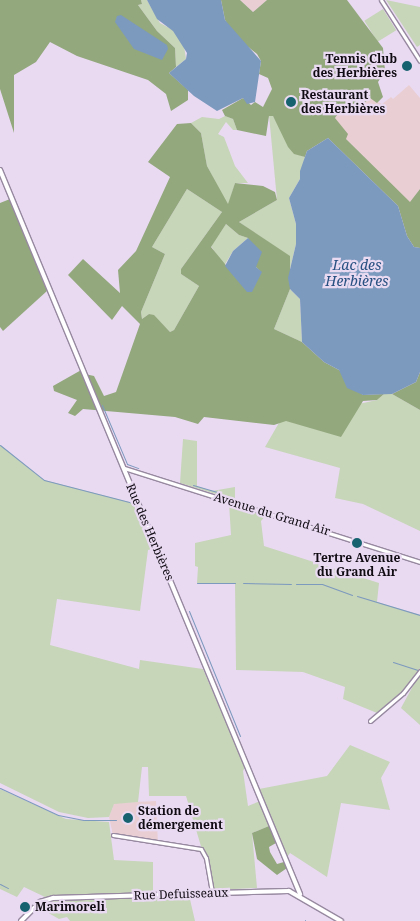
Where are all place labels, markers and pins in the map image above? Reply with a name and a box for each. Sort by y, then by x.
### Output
place label: Tennis Club des Herbières [313,52,397,80]
marker: Tennis Club des Herbières [401,60,413,72]
place label: Restaurant des Herbières [301,88,385,116]
marker: Restaurant des Herbières [285,96,297,108]
marker: Tertre Avenue du Grand Air [351,537,363,549]
place label: Tertre Avenue du Grand Air [314,551,400,579]
place label: Station de démergement [138,804,223,832]
marker: Station de démergement [122,812,134,824]
place label: Marimoreli [35,900,105,914]
marker: Marimoreli [19,901,31,913]

